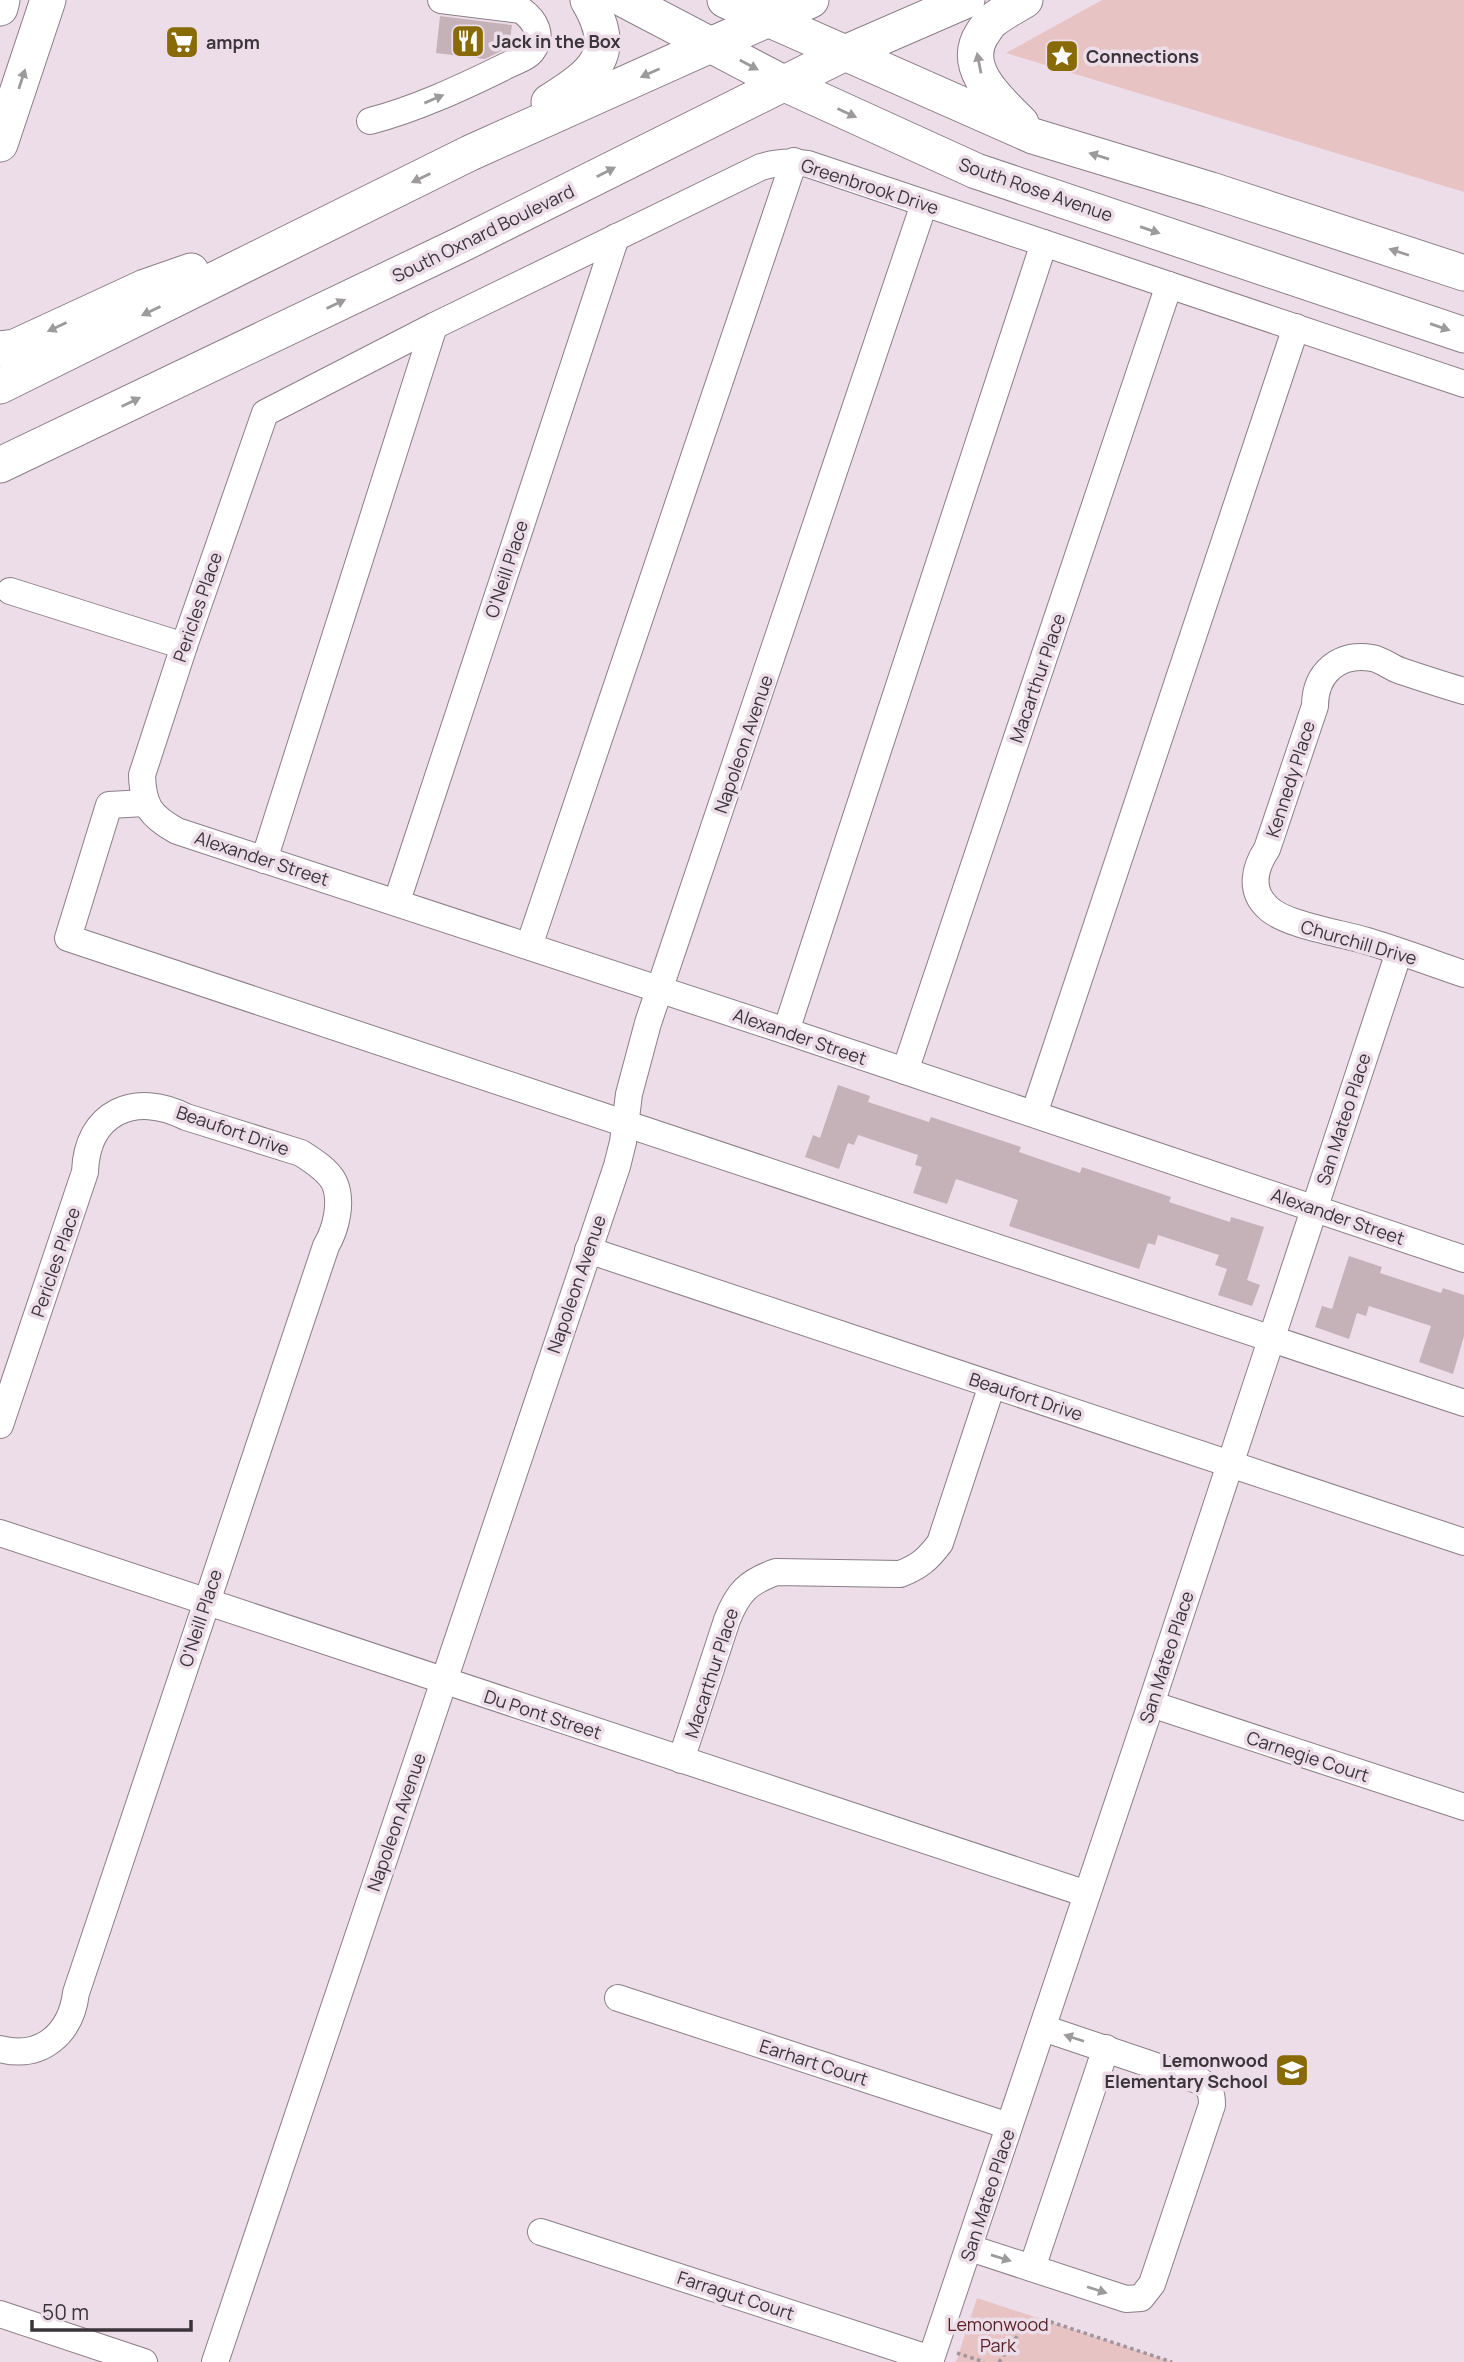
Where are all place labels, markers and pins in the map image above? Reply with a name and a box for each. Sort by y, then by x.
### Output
restaurant icon: Jack in the Box [449,22,487,60]
supermarket icon: ampm [163,23,201,61]
place label: Jack in the Box [492,29,621,53]
place label: ampm [206,30,260,54]
place icon: Connections [1043,37,1081,75]
place label: Connections [1086,44,1199,68]
place label: Lemonwood Elementary School [1105,2048,1268,2093]
school or university icon: Lemonwood Elementary School [1273,2051,1311,2089]

